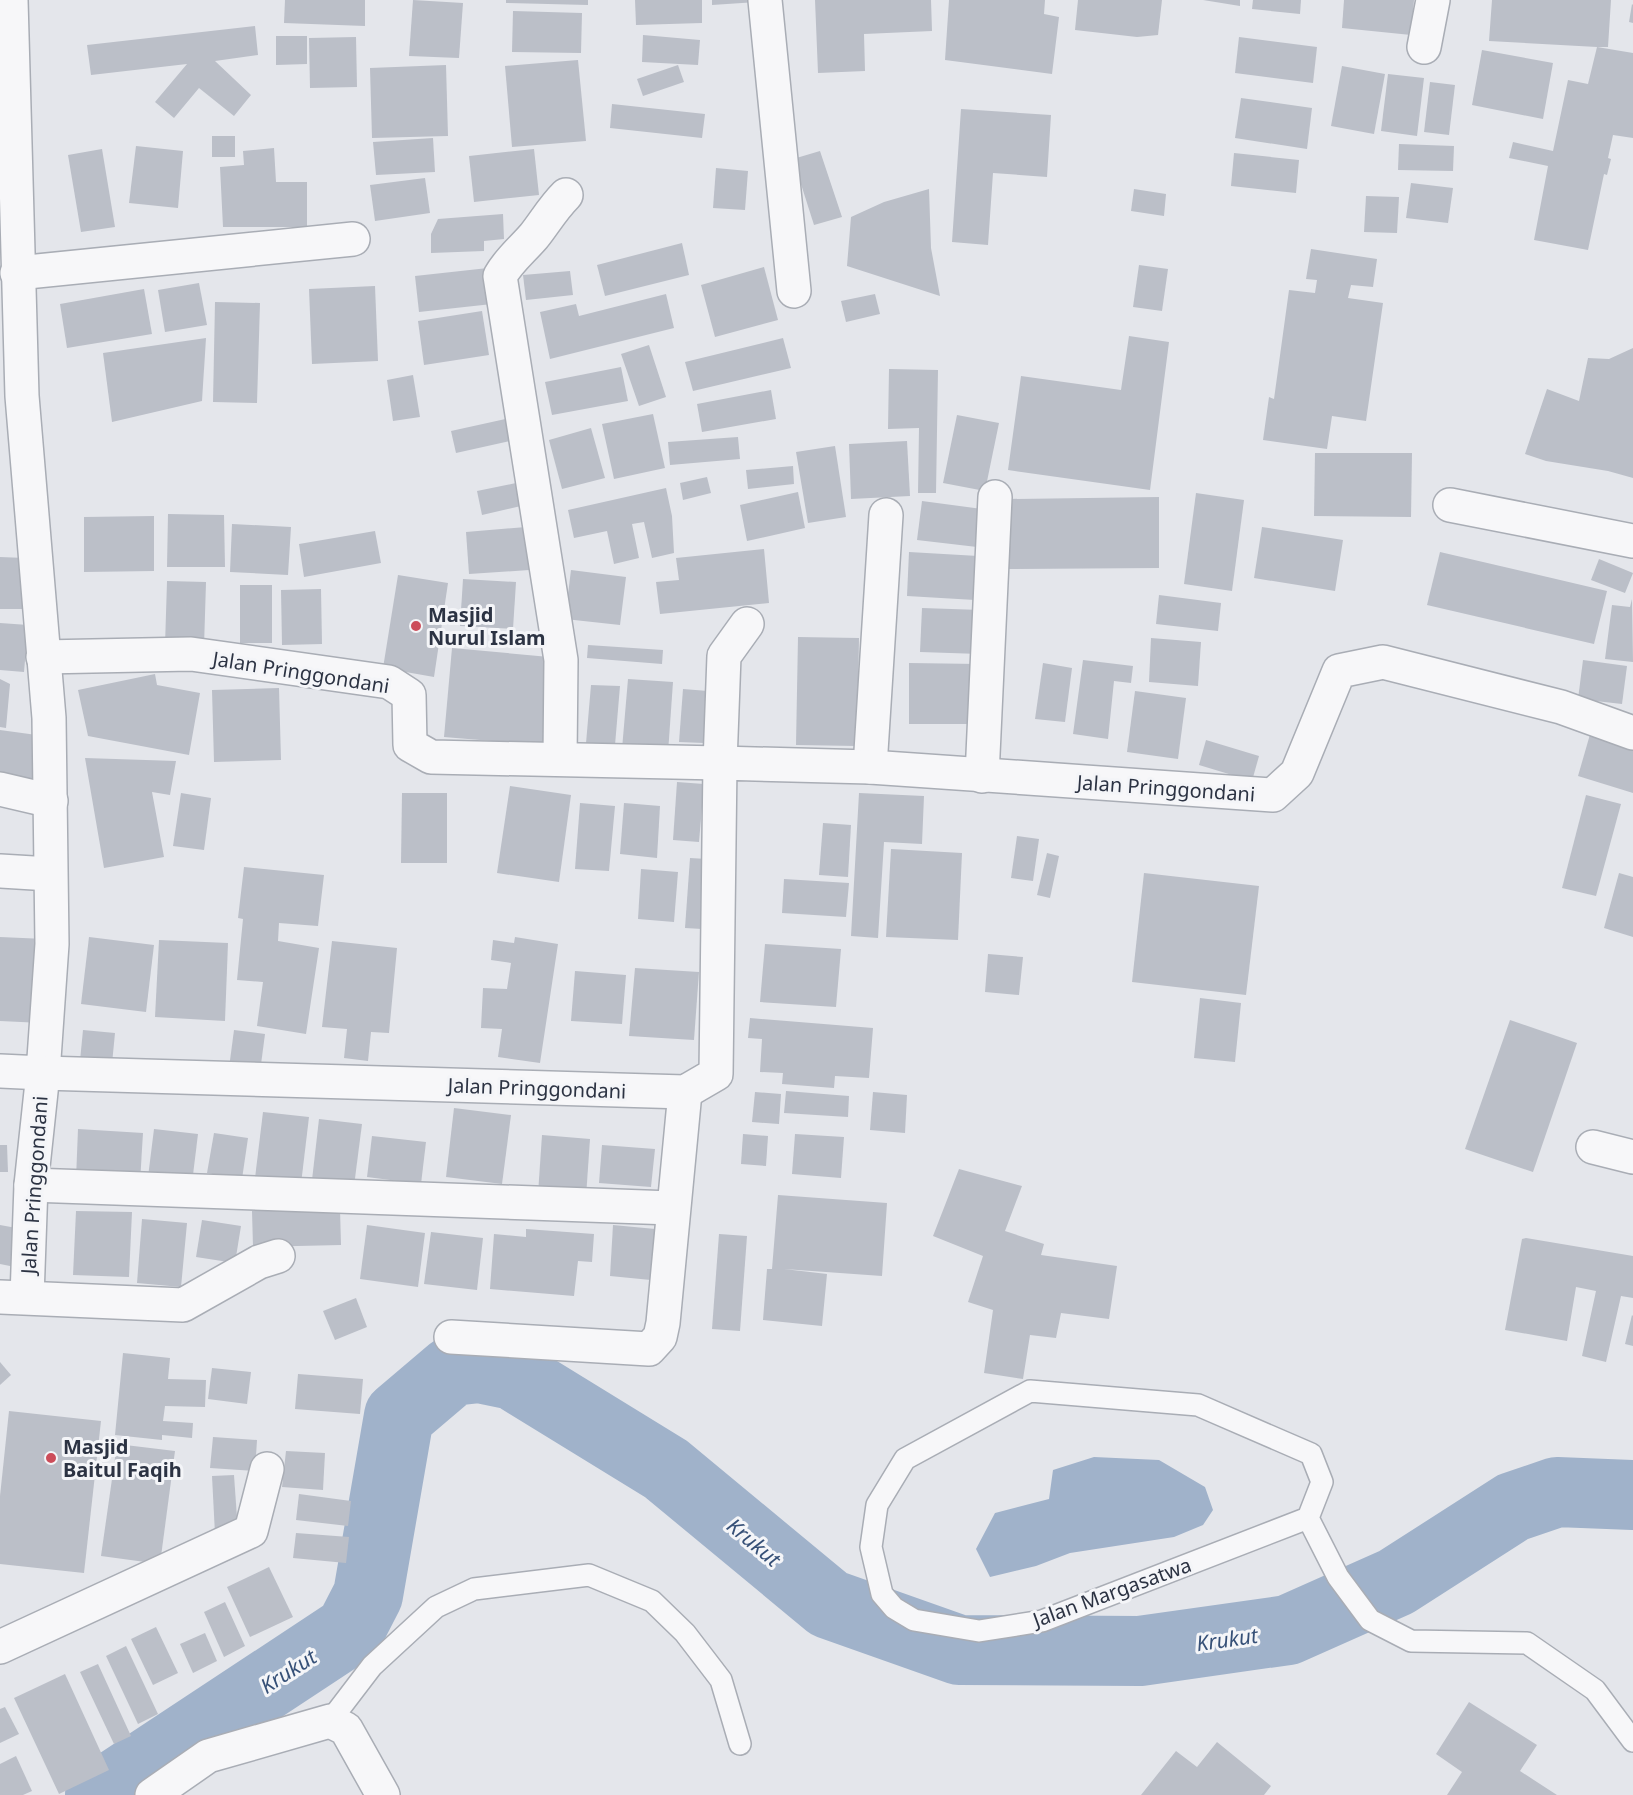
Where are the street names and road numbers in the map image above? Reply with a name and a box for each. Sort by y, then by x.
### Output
street label: Jalan Pringgondani [209,644,391,699]
street label: Jalan Pringgondani [1074,768,1256,808]
street label: Jalan Pringgondani [445,1071,627,1105]
street label: Jalan Pringgondani [14,1095,54,1277]
street label: Jalan Margasatwa [1027,1551,1195,1634]

